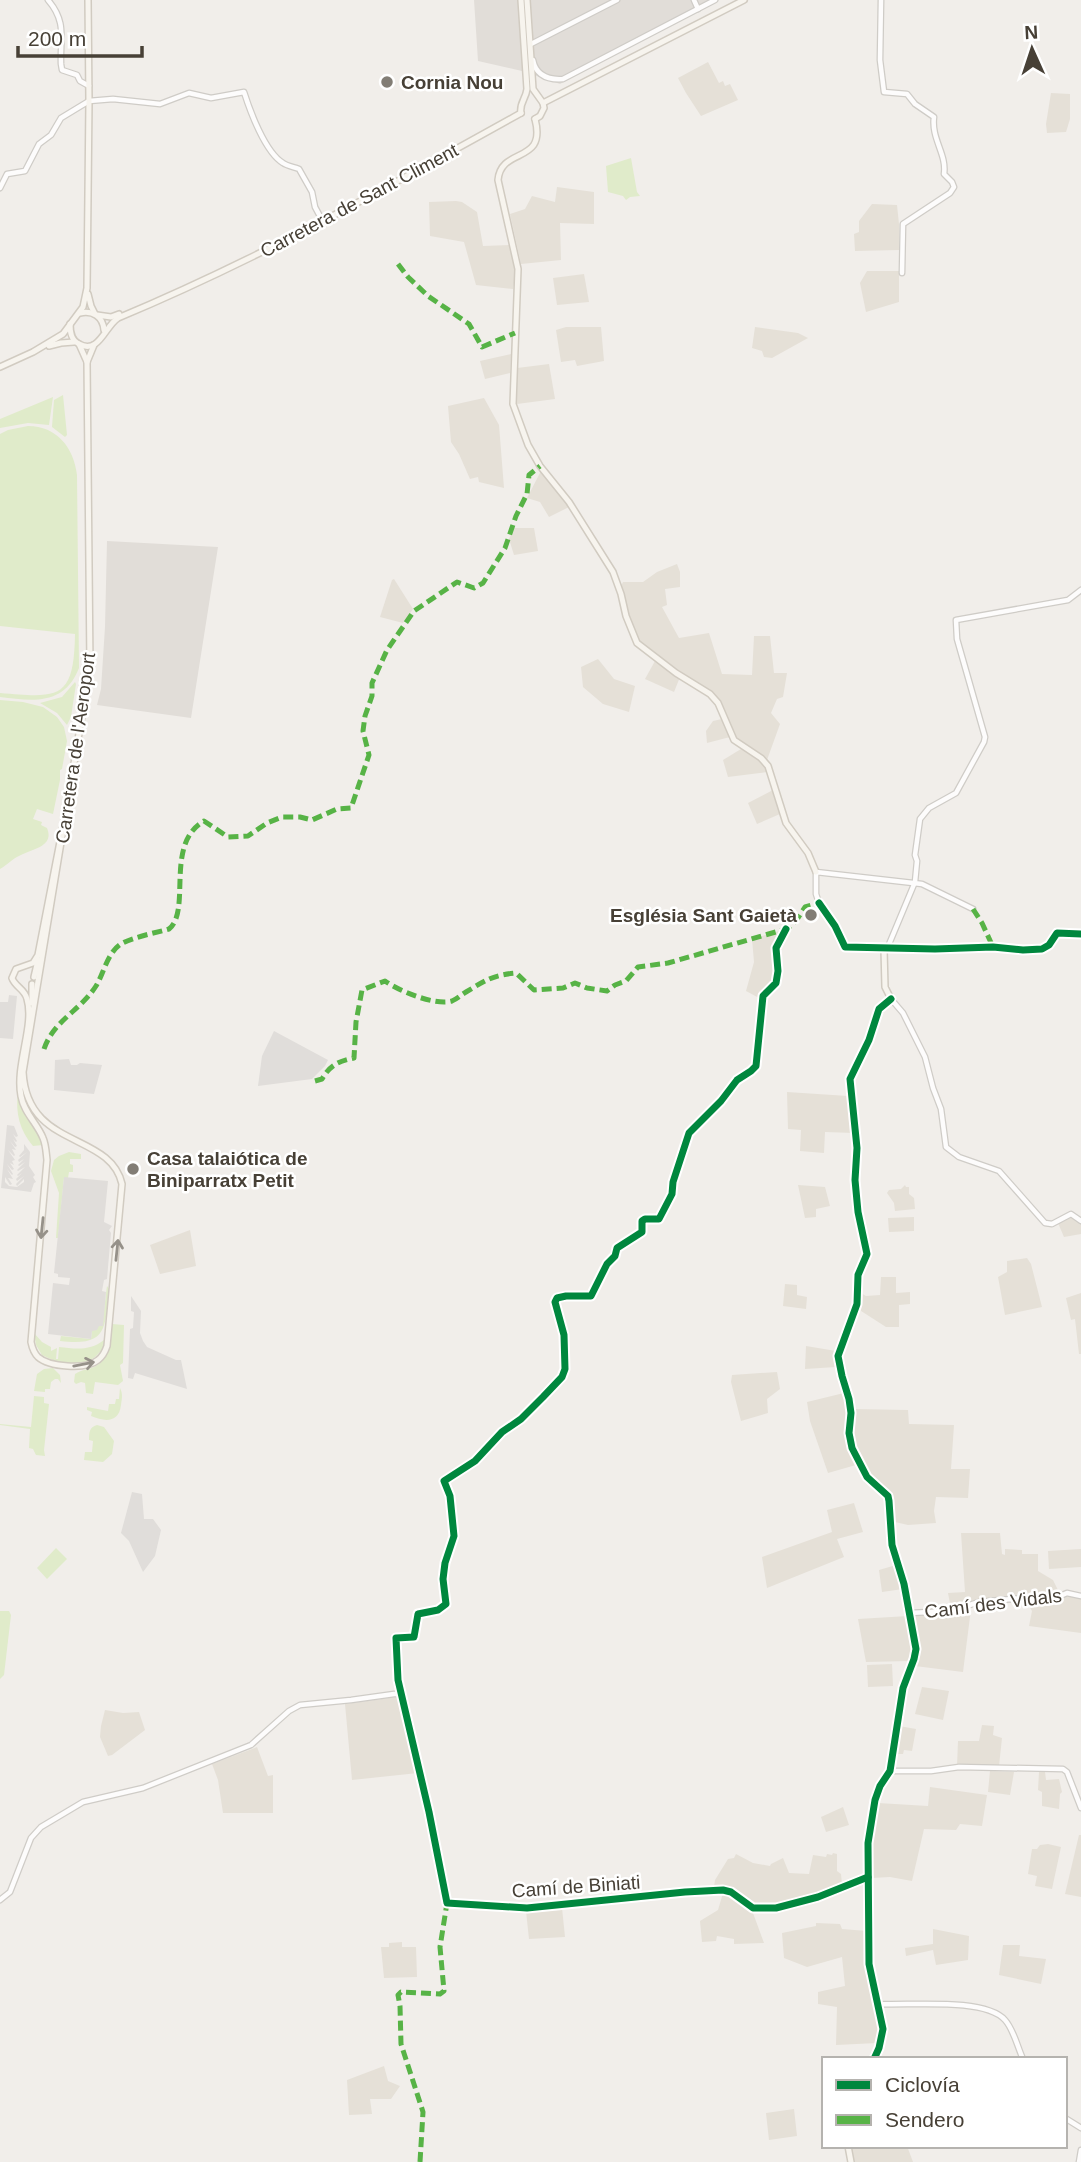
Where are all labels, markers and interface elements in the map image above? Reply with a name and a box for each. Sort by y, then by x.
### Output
scale bar [18,14,142,58]
north arrow [997,14,1067,84]
text: N [1024,22,1039,43]
text: 200 m [28,27,86,50]
place label: Cornia Nou [401,72,503,93]
marker: Cornia Nou [379,74,395,90]
street label: Carretera de Sant Climent [257,139,462,262]
street label: Carretera de l'Aeroport [52,651,99,845]
place label: Església Sant Gaietà [610,905,797,926]
marker: Església Sant Gaietà [803,907,819,923]
place label: Casa talaiótica de Biniparratx Petit [147,1148,308,1191]
marker: Casa talaiótica de Biniparratx Petit [125,1161,141,1177]
one-way arrow [35,1216,48,1238]
one-way arrow [110,1239,123,1262]
one-way arrow [72,1357,95,1370]
street label: Camí des Vidals [923,1585,1063,1622]
street label: Camí de Biniati [511,1872,641,1901]
legend [822,2057,1067,2148]
text: Ciclovía [885,2073,960,2096]
text: Sendero [885,2108,964,2131]

